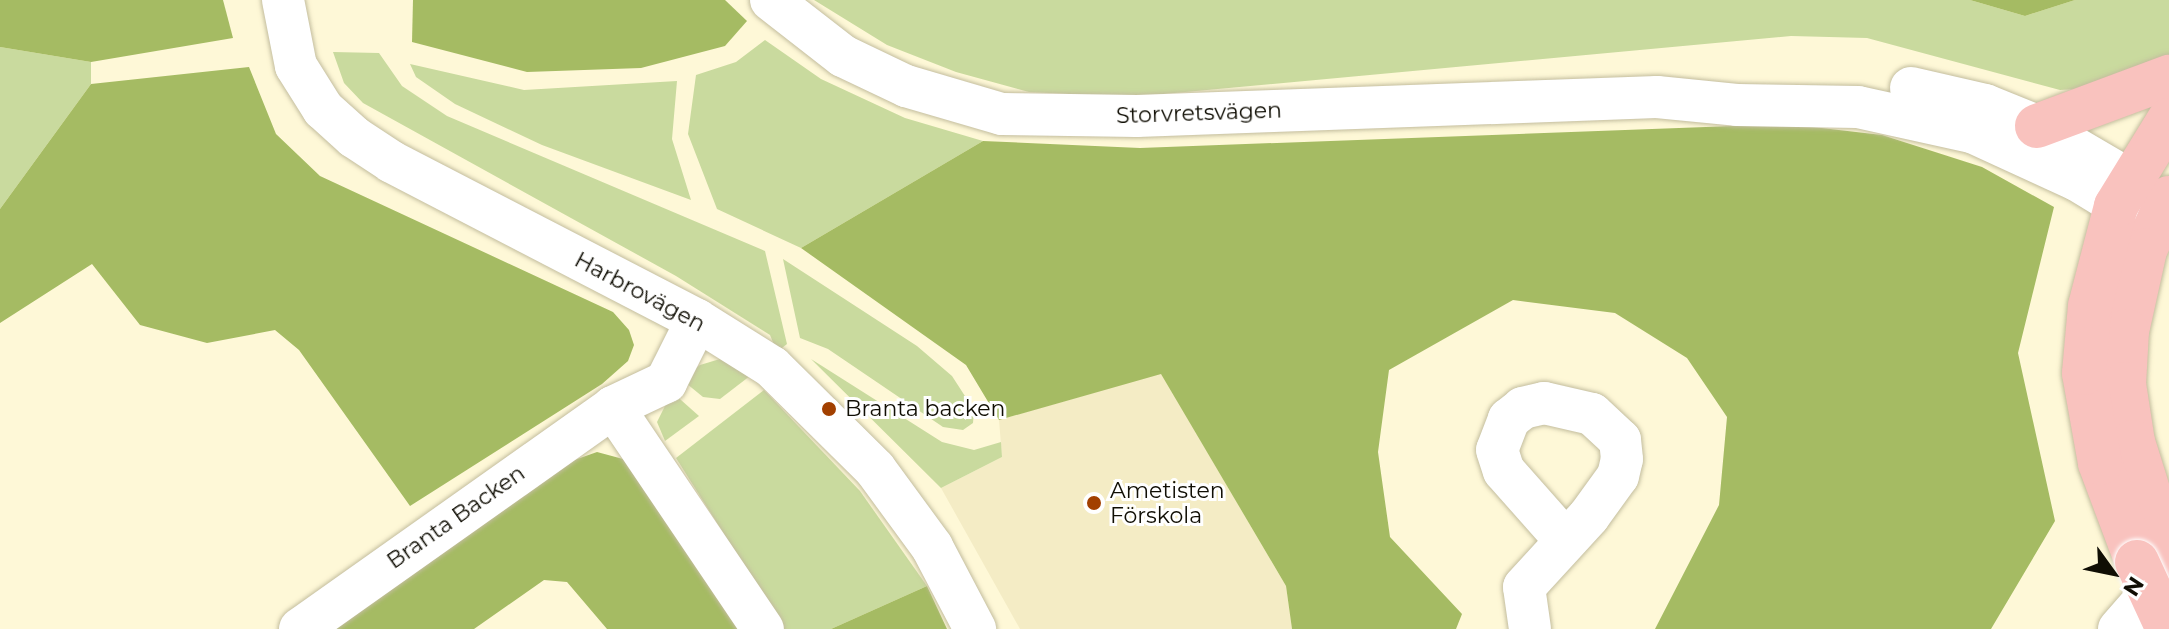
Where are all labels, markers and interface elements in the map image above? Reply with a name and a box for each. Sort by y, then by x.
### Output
street label: Storvretsvägen [1116,97,1282,129]
street label: Harbrovägen [570,247,710,337]
place label: Branta backen [845,396,1005,422]
marker: Branta backen [820,400,838,418]
street label: Branta Backen [382,460,530,574]
place label: Ametisten Förskola [1110,477,1225,528]
marker: Ametisten Förskola [1085,494,1103,512]
north arrow [2073,533,2153,613]
text: N [2117,572,2150,601]

